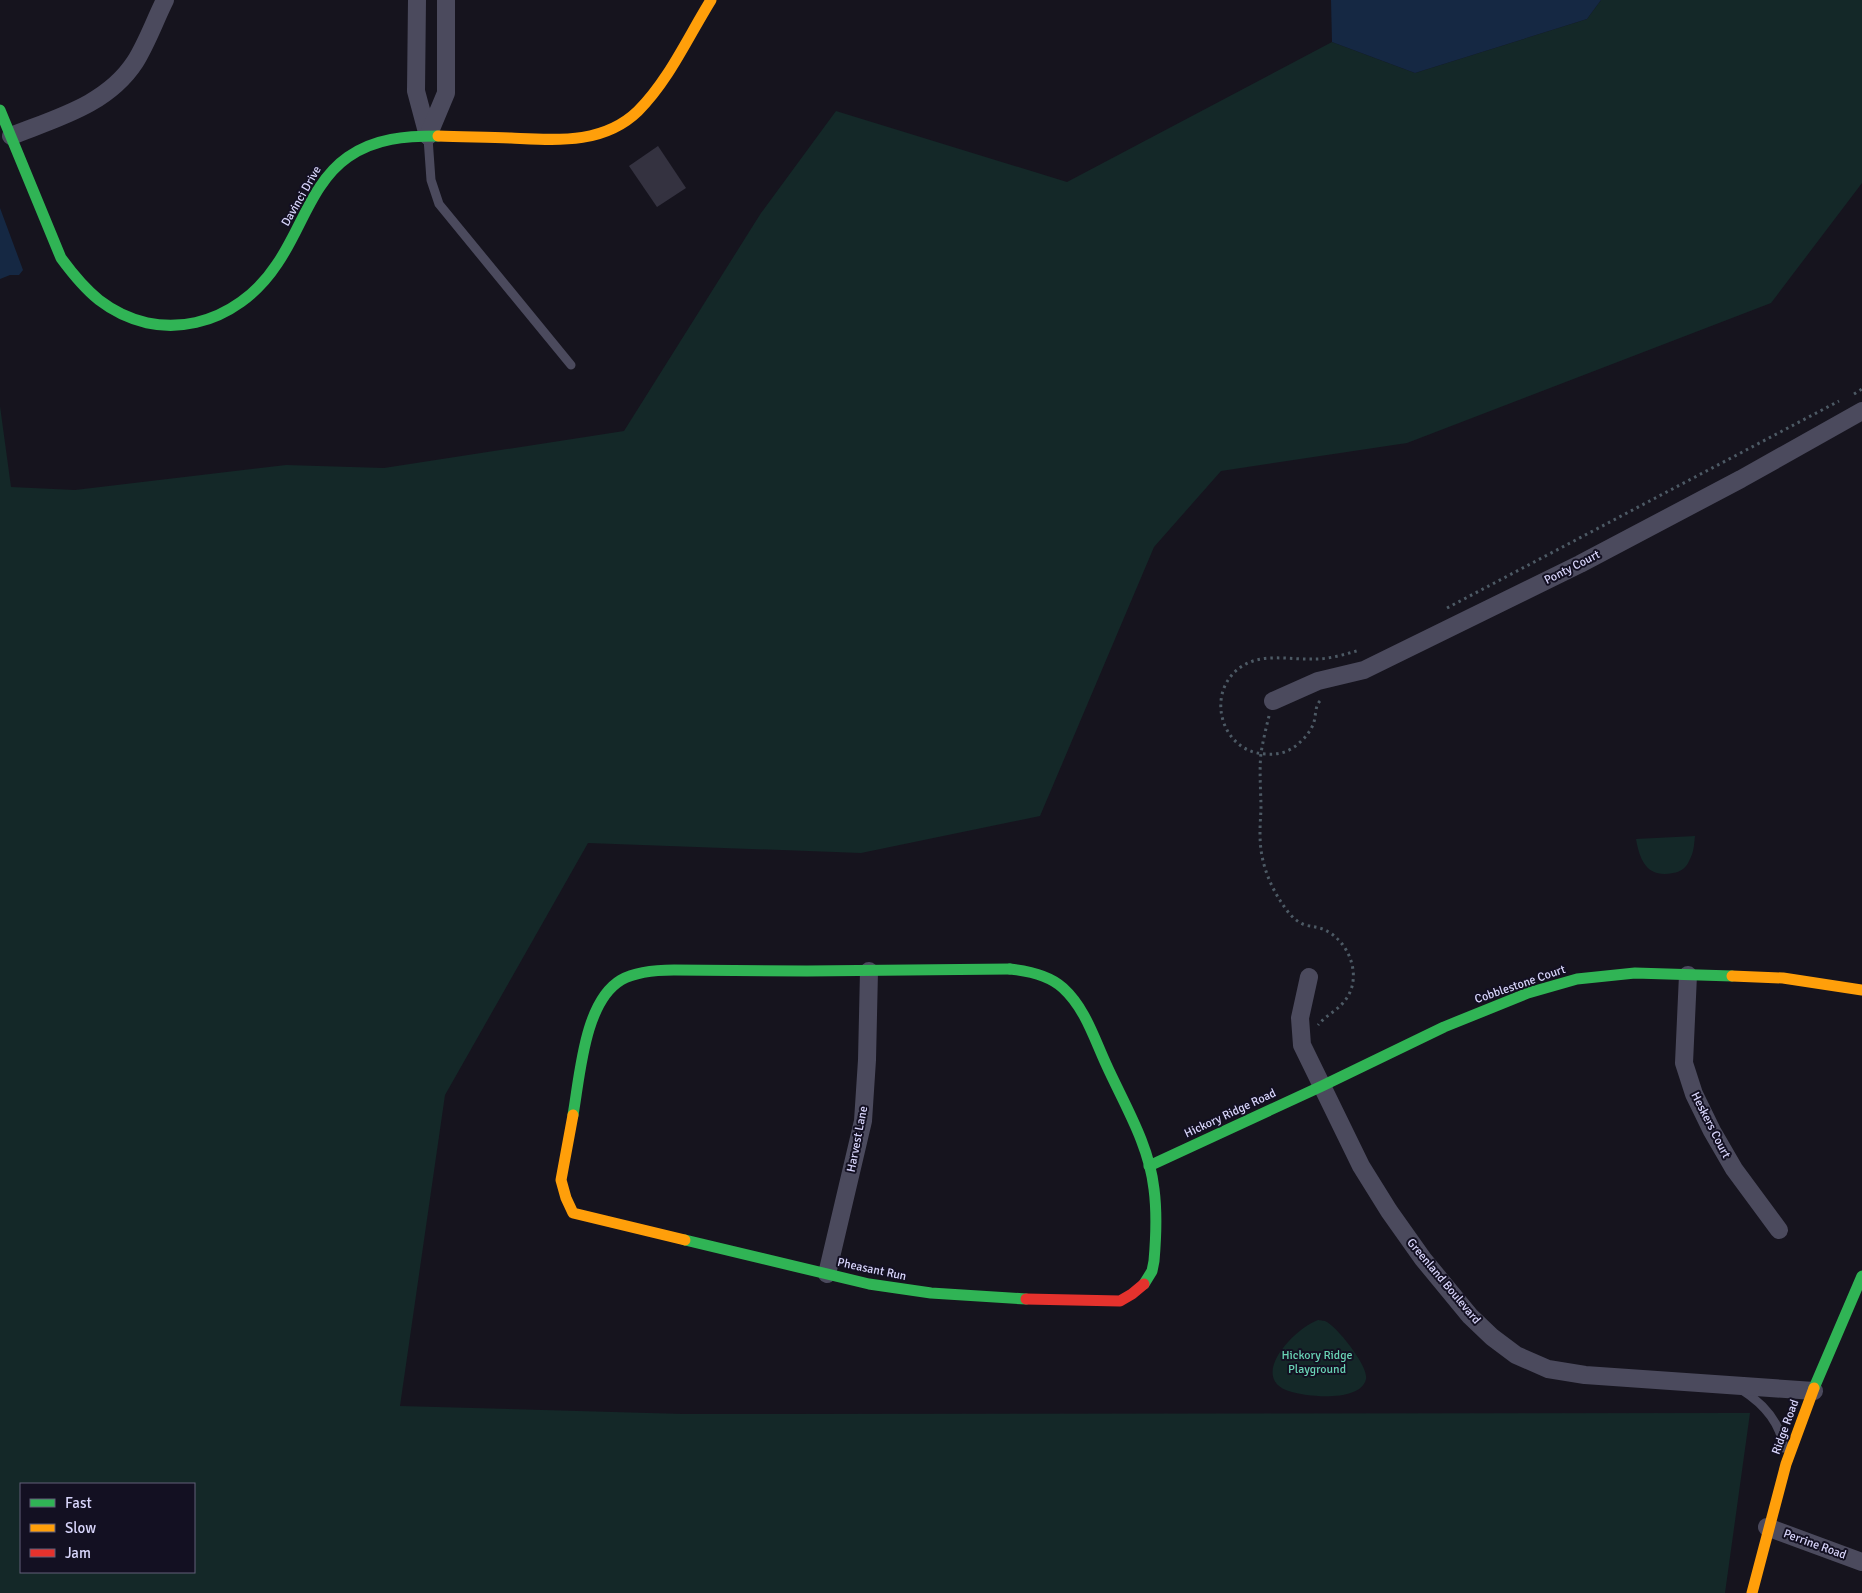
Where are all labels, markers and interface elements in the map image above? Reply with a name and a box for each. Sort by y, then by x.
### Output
street label: Davinci Drive [278,163,325,229]
street label: Ponty Court [1542,547,1603,588]
street label: Cobblestone Court [1473,962,1568,1007]
street label: Hickory Ridge Road [1182,1086,1278,1141]
street label: Heskers Court [1687,1090,1734,1161]
street label: Harvest Lane [844,1105,871,1173]
street label: Greenland Boulevard [1403,1235,1484,1327]
street label: Pheasant Run [836,1255,908,1284]
park label: Hickory Ridge Playground [1281,1348,1353,1377]
street label: Ridge Road [1769,1398,1802,1457]
legend [20,1483,195,1573]
text: Fast [65,1494,92,1512]
text: Slow [65,1519,96,1537]
street label: Perrine Road [1781,1526,1848,1563]
text: Jam [65,1544,91,1562]

